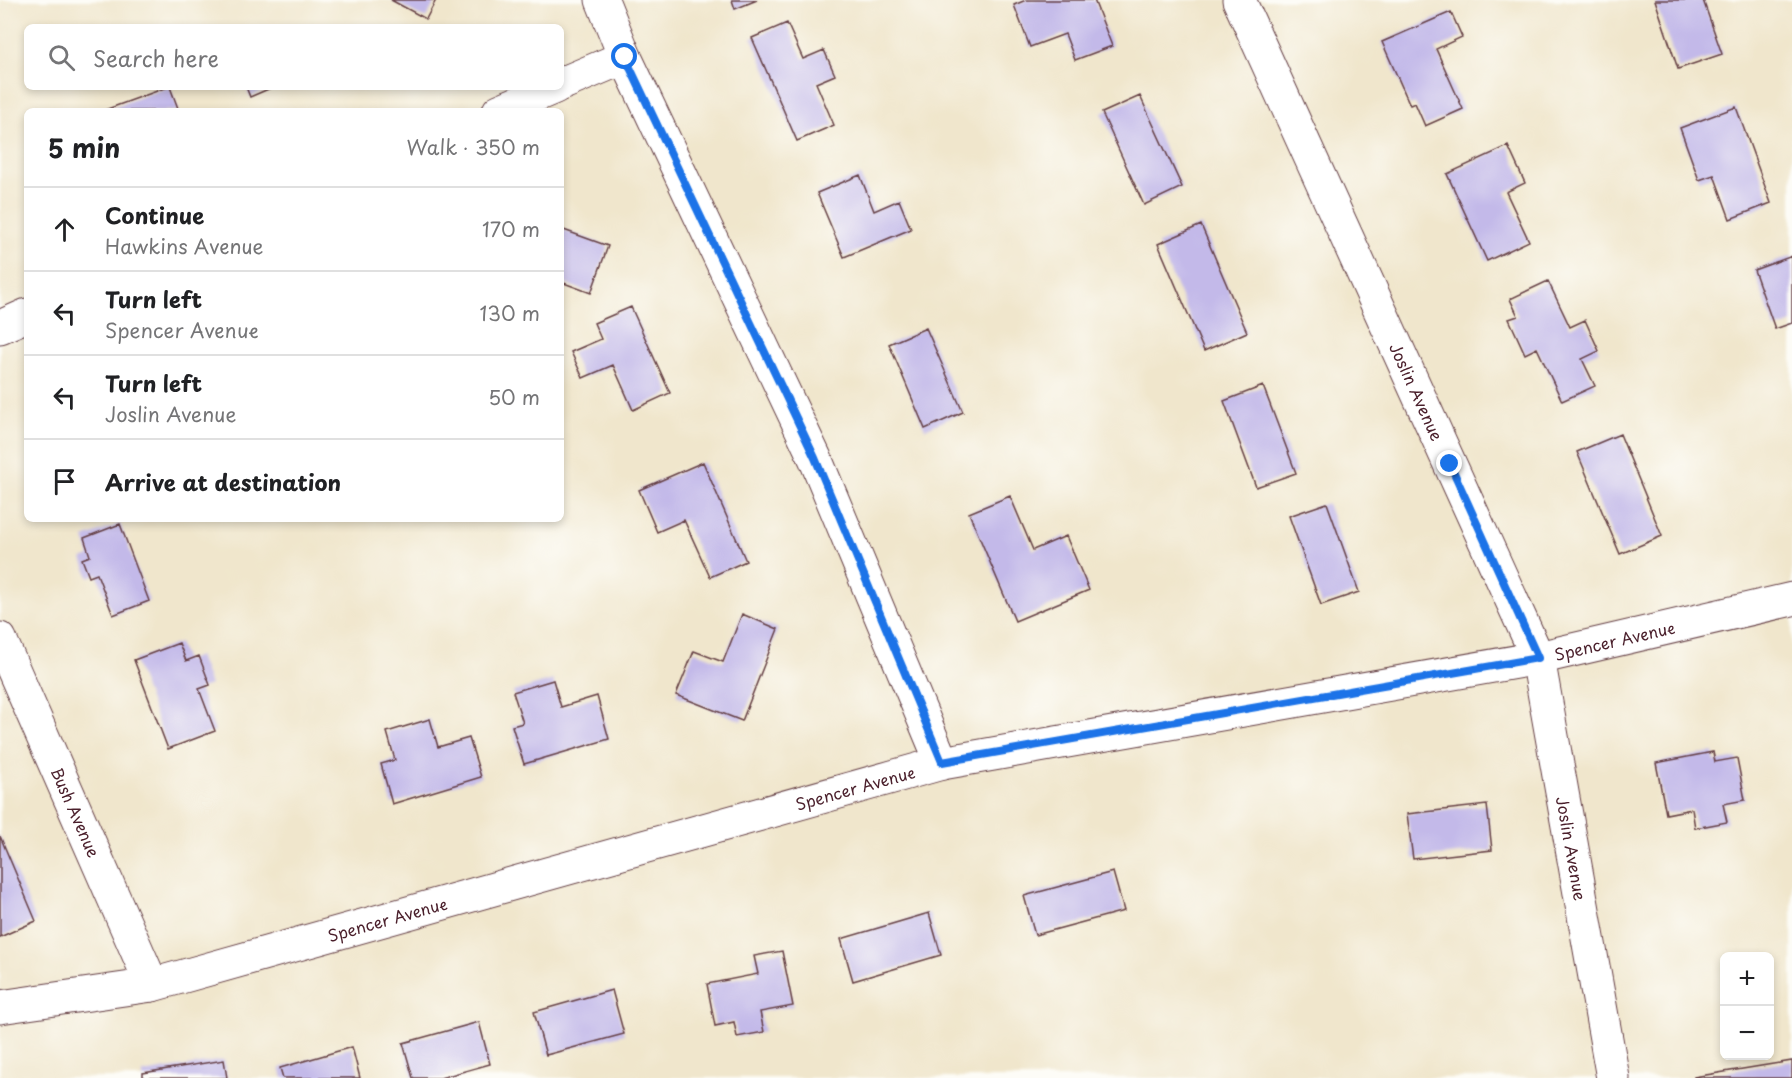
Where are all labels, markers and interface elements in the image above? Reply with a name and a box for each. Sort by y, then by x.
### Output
search box [24,24,564,90]
icon: search [45,41,78,74]
text: Search here [93,41,219,74]
route start [611,43,637,69]
text: 5 min [48,128,120,167]
text: Walk · 350 m [407,132,540,162]
text: Continue [105,198,204,231]
icon: ahead [48,213,81,246]
text: 170 m [482,214,540,244]
text: Hawkins Avenue [105,231,263,261]
text: Turn left [105,282,202,315]
icon: left [48,297,81,330]
text: 130 m [480,298,540,328]
text: Spencer Avenue [105,315,259,345]
street label: Joslin Avenue [1384,339,1450,445]
text: Turn left [105,366,202,399]
icon: left [48,381,81,414]
text: 50 m [488,382,540,412]
text: Joslin Avenue [105,399,236,429]
route end [1436,450,1462,476]
icon: arrive [48,465,81,498]
text: Arrive at destination [105,465,341,498]
street label: Spencer Avenue [1552,615,1677,666]
street label: Spencer Avenue [793,759,918,816]
street label: Bush Avenue [46,763,106,861]
street label: Joslin Avenue [1551,794,1593,902]
street label: Spencer Avenue [325,891,450,947]
map controls [1720,952,1774,1060]
button: + [1720,952,1774,1006]
button: − [1720,1006,1774,1060]

